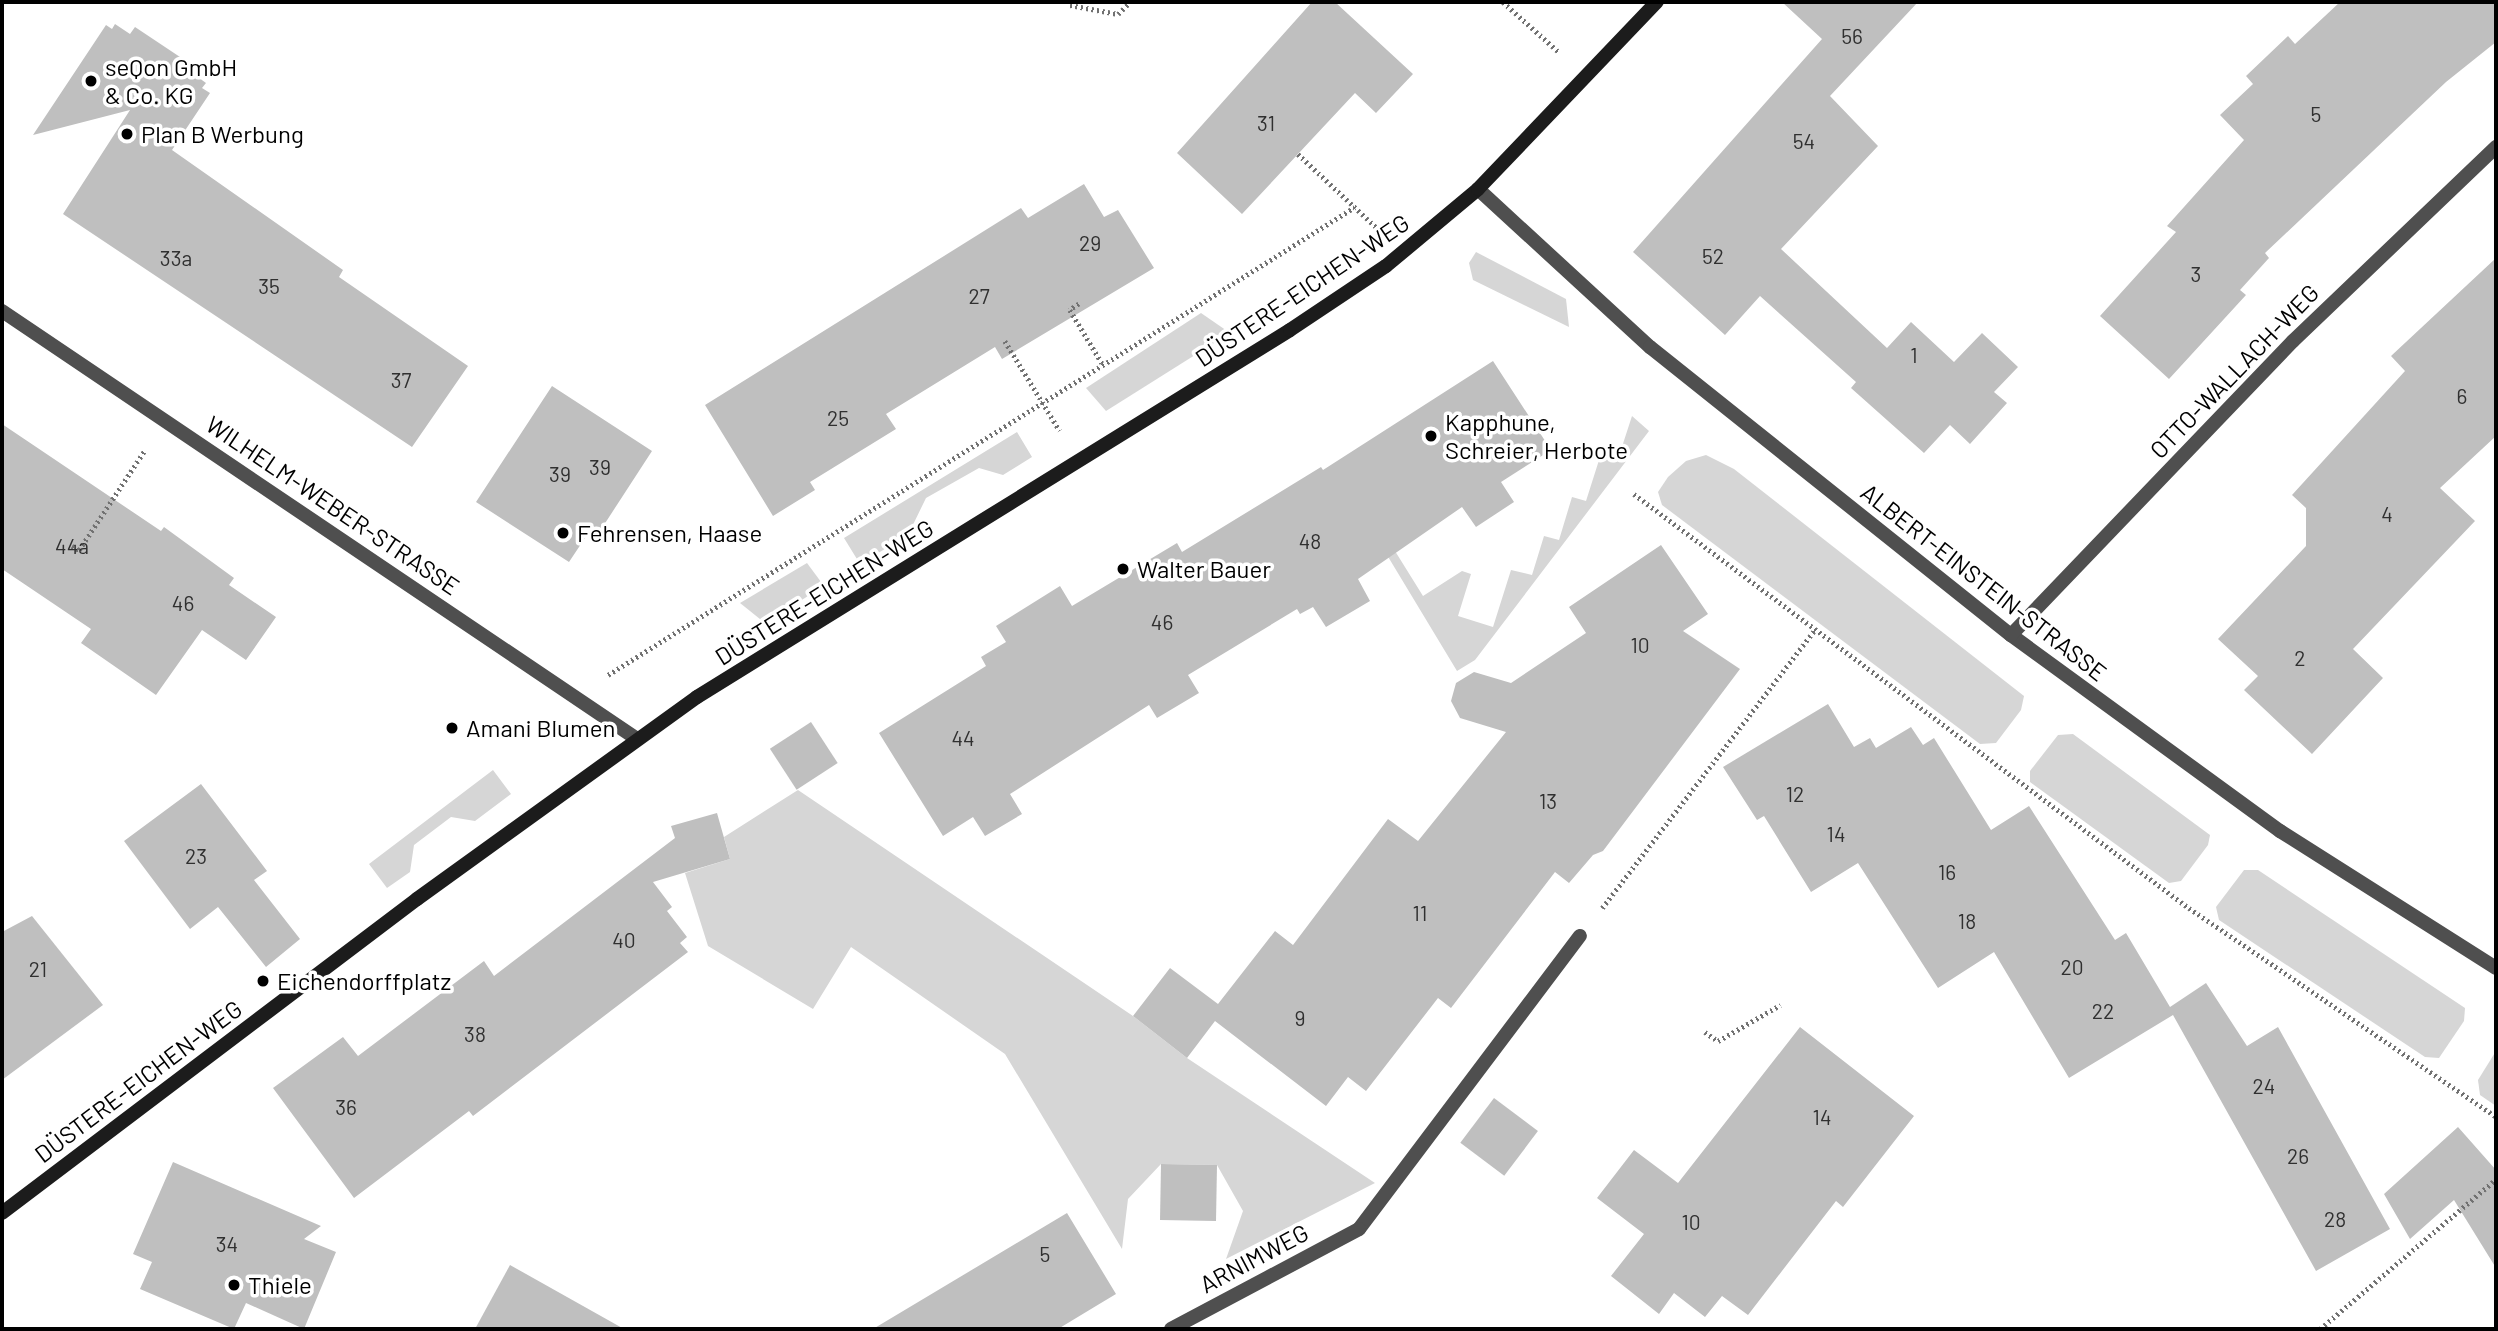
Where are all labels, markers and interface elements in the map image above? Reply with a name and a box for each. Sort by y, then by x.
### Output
house number: 56 [1841,23,1863,49]
place label: seQon GmbH & Co. KG [105,53,237,109]
marker: seQon GmbH & Co. KG [83,73,99,89]
house number: 5 [2311,101,2321,127]
house number: 31 [1257,110,1275,136]
place label: Plan B Werbung [141,120,304,148]
marker: Plan B Werbung [119,126,135,142]
house number: 54 [1793,128,1815,154]
street label: DÜSTERE-EICHEN-WEG [1190,208,1414,372]
house number: 29 [1079,230,1101,256]
house number: 52 [1702,243,1724,269]
house number: 33a [160,245,192,271]
house number: 3 [2191,261,2201,287]
house number: 35 [258,273,280,299]
street label: OTTO-WALLACH-WEG [2143,278,2325,464]
house number: 27 [968,283,990,309]
house number: 1 [1910,342,1918,368]
house number: 37 [391,367,411,393]
house number: 6 [2457,383,2467,409]
house number: 25 [827,405,849,431]
place label: Kapphune, Schreier, Herbote [1445,408,1628,464]
street label: WILHELM-WEBER-STRASSE [201,409,465,601]
marker: Kapphune, Schreier, Herbote [1423,428,1439,444]
house number: 39 [589,454,611,480]
house number: 39 [549,461,571,487]
street label: ALBERT-EINSTEIN-STRASSE [1856,477,2112,687]
house number: 4 [2381,501,2393,527]
street label: DÜSTERE-EICHEN-WEG [710,513,938,671]
place label: Fehrensen, Haase [577,519,762,547]
marker: Fehrensen, Haase [555,525,571,541]
house number: 48 [1299,528,1321,554]
house number: 44a [55,533,89,559]
place label: Walter Bauer [1137,555,1271,583]
marker: Walter Bauer [1115,561,1131,577]
house number: 46 [172,590,194,616]
house number: 46 [1151,609,1173,635]
house number: 10 [1630,632,1650,658]
house number: 2 [2294,645,2306,671]
place label: Amani Blumen [466,714,615,742]
marker: Amani Blumen [444,720,460,736]
house number: 44 [951,725,975,751]
house number: 12 [1786,781,1804,807]
house number: 13 [1539,788,1557,814]
house number: 14 [1827,821,1845,847]
house number: 23 [185,843,207,869]
house number: 16 [1938,859,1956,885]
house number: 11 [1413,900,1427,926]
house number: 18 [1958,908,1976,934]
house number: 40 [612,927,636,953]
house number: 20 [2060,954,2084,980]
house number: 21 [29,956,47,982]
place label: Eichendorffplatz [277,967,451,995]
marker: Eichendorffplatz [255,973,271,989]
street label: DÜSTERE-EICHEN-WEG [29,994,247,1168]
house number: 22 [2092,998,2114,1024]
house number: 9 [1295,1005,1305,1031]
house number: 38 [464,1021,486,1047]
house number: 24 [2253,1073,2275,1099]
house number: 36 [335,1094,357,1120]
house number: 14 [1813,1104,1831,1130]
house number: 26 [2287,1143,2309,1169]
house number: 28 [2324,1206,2346,1232]
house number: 10 [1681,1209,1701,1235]
street label: ARNIMWEG [1195,1217,1313,1299]
house number: 34 [216,1231,238,1257]
house number: 5 [1040,1241,1050,1267]
place label: Thiele [248,1271,312,1299]
marker: Thiele [226,1277,242,1293]

